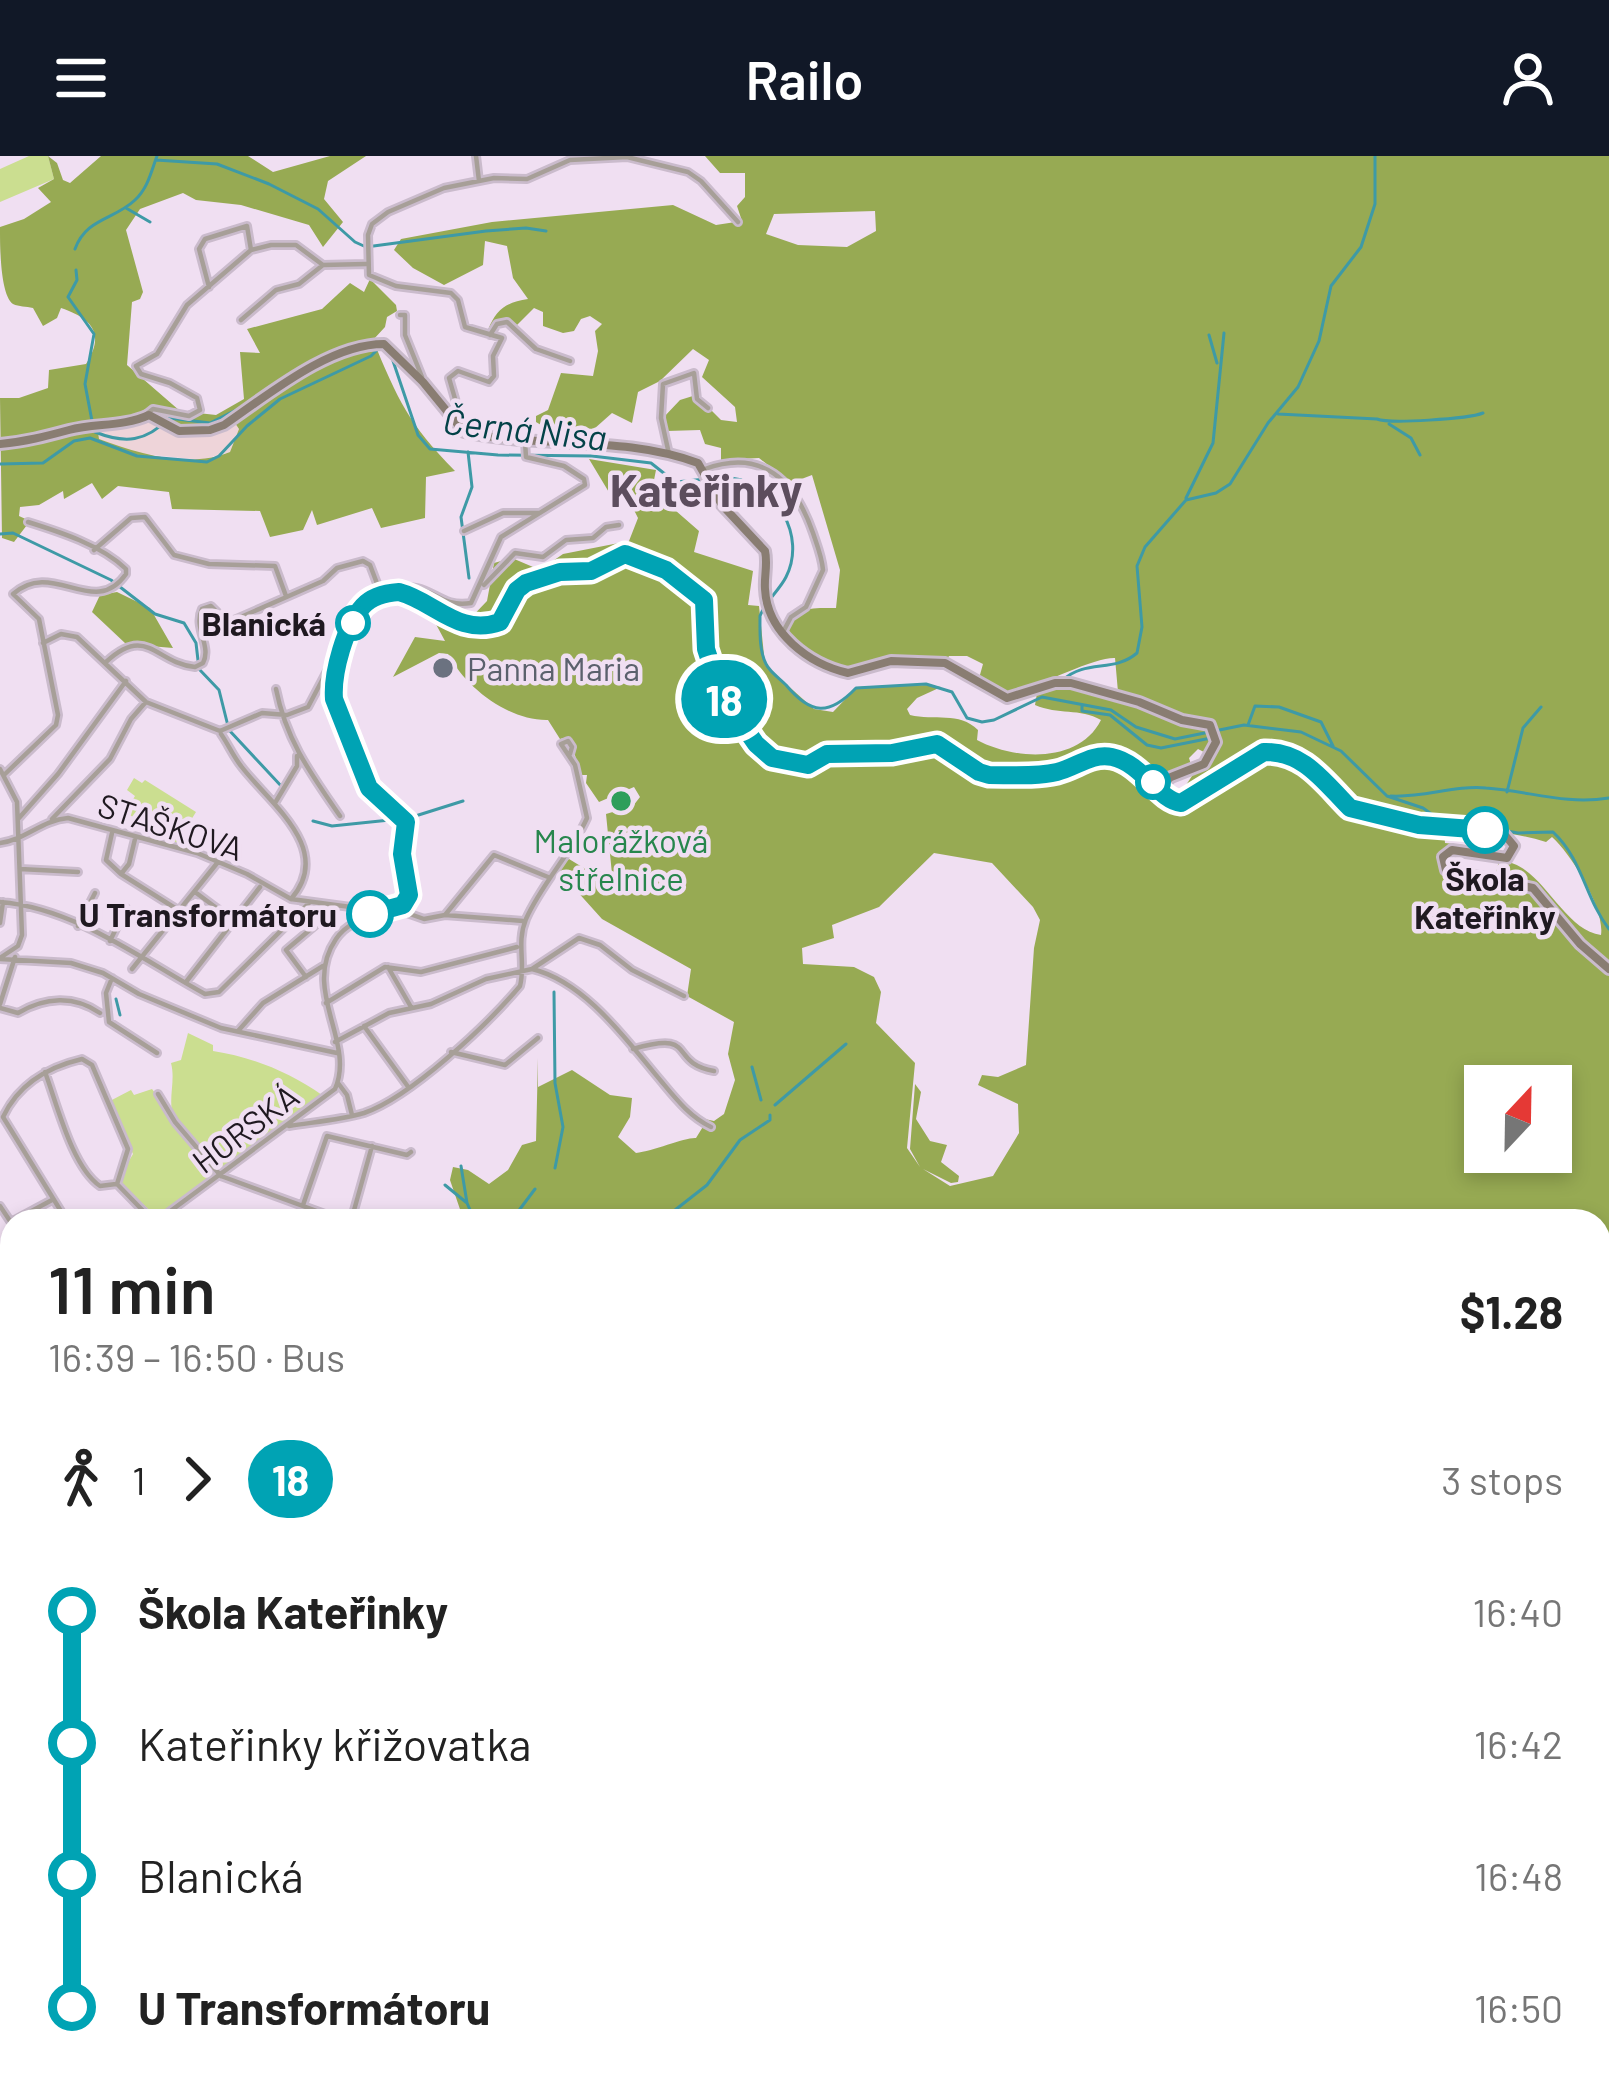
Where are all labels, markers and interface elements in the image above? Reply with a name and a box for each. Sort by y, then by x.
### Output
icon: menu [48,45,114,111]
icon: person [1495,45,1561,111]
text: Railo [746,46,864,111]
water label: Černá Nisa [441,398,609,458]
district label: Kateřinky [610,462,802,517]
place label: Blanická [202,603,326,643]
marker: Blanická [337,607,369,639]
place label: Panna Maria [467,648,640,688]
marker: Panna Maria [430,655,456,681]
line badge: 18 [670,660,778,738]
text: 18 [705,674,743,724]
unlabelled marker [1137,766,1169,798]
street label: STAŠKOVA [93,784,249,868]
marker: Malorážková střelnice [608,788,634,814]
marker: Škola Kateřinky [1463,808,1507,852]
place label: Malorážková střelnice [534,820,708,898]
place label: Škola Kateřinky [1414,858,1556,936]
marker: U Transformátoru [348,892,392,936]
place label: U Transformátoru [79,894,337,934]
north arrow [1464,1065,1572,1173]
map controls [1464,1065,1572,1173]
street label: HORSKÁ [184,1075,306,1181]
text: 11 min [48,1248,216,1327]
text: $1.28 [1460,1284,1563,1338]
text: 16:39 – 16:50 · Bus [48,1333,345,1380]
icon: walk [48,1446,114,1512]
icon: forward [164,1446,230,1512]
text: 18 [272,1454,309,1504]
text: 1 [132,1456,146,1503]
text: 3 stops [1441,1456,1563,1503]
text: Škola Kateřinky [138,1584,448,1638]
text: 16:40 [1473,1588,1563,1635]
text: Kateřinky křižovatka [138,1716,532,1770]
text: 16:42 [1474,1720,1563,1767]
text: Blanická [138,1848,304,1902]
text: 16:48 [1474,1852,1563,1899]
text: U Transformátoru [138,1980,490,2034]
text: 16:50 [1474,1984,1563,2031]

